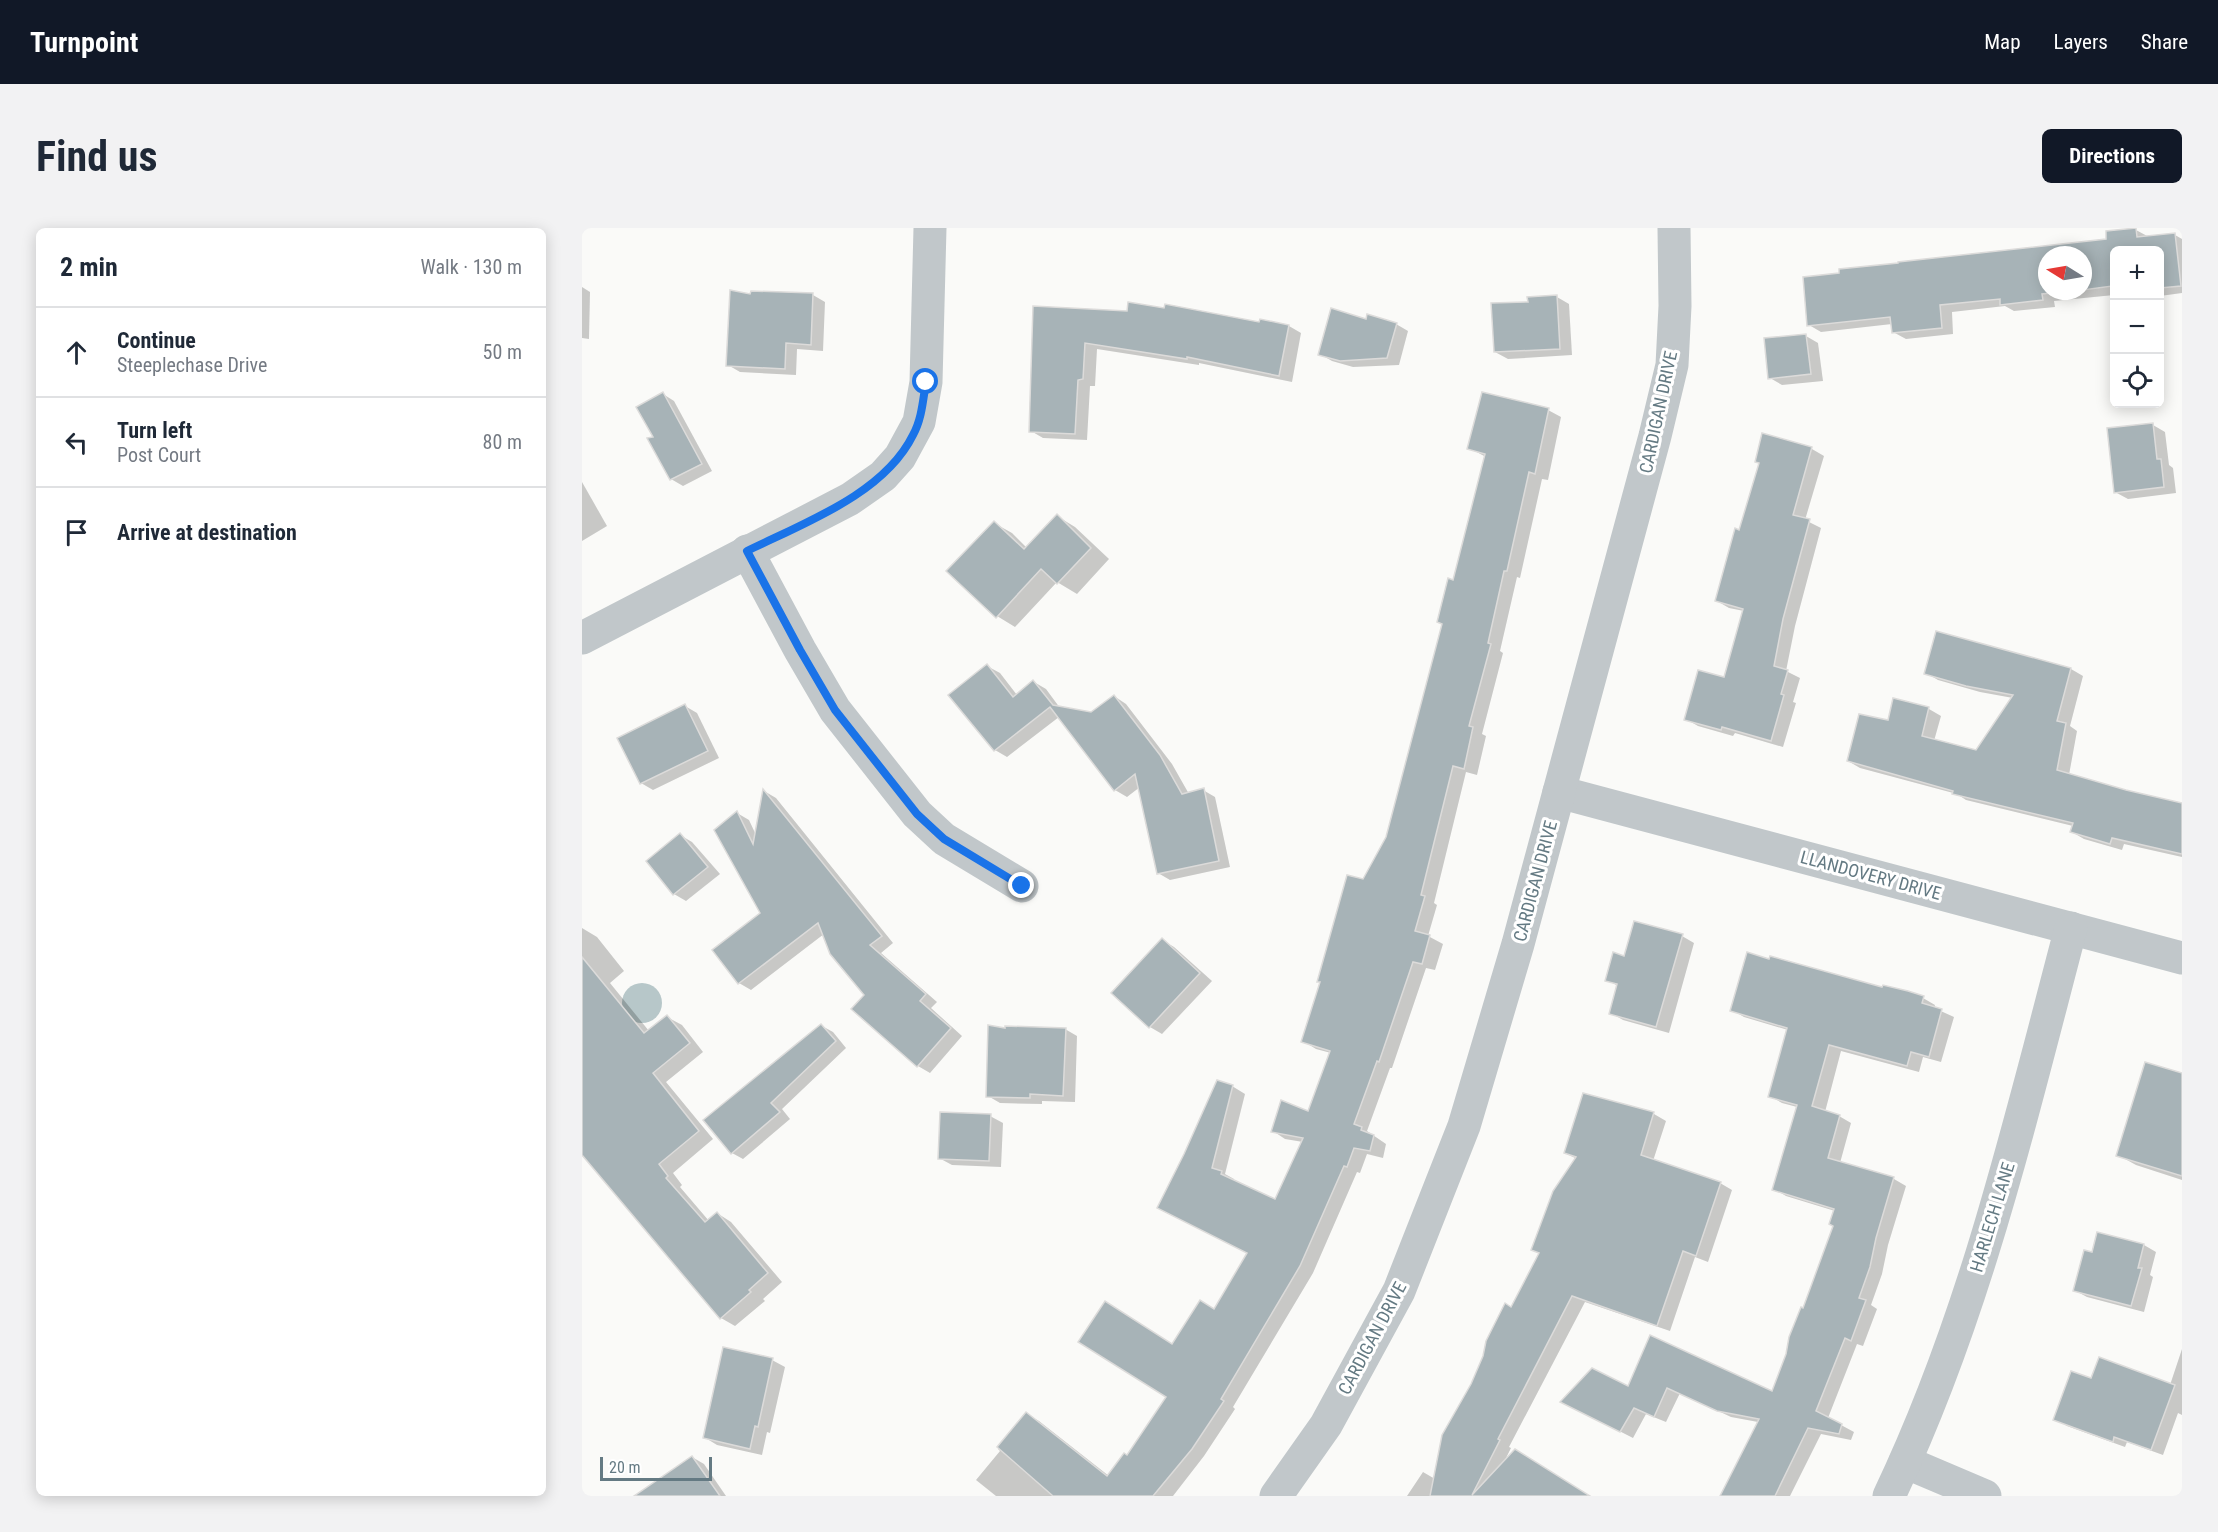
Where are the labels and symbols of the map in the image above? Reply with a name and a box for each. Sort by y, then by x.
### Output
north arrow [2038,246,2092,300]
street label: CARDIGAN DRIVE [1635,349,1681,475]
route start [912,368,938,394]
street label: CARDIGAN DRIVE [1509,818,1561,944]
street label: LLANDOVERY DRIVE [1798,846,1944,904]
route end [1008,872,1034,898]
street label: HARLECH LANE [1965,1160,2019,1274]
street label: CARDIGAN DRIVE [1333,1278,1411,1398]
scale bar [600,1454,712,1482]

